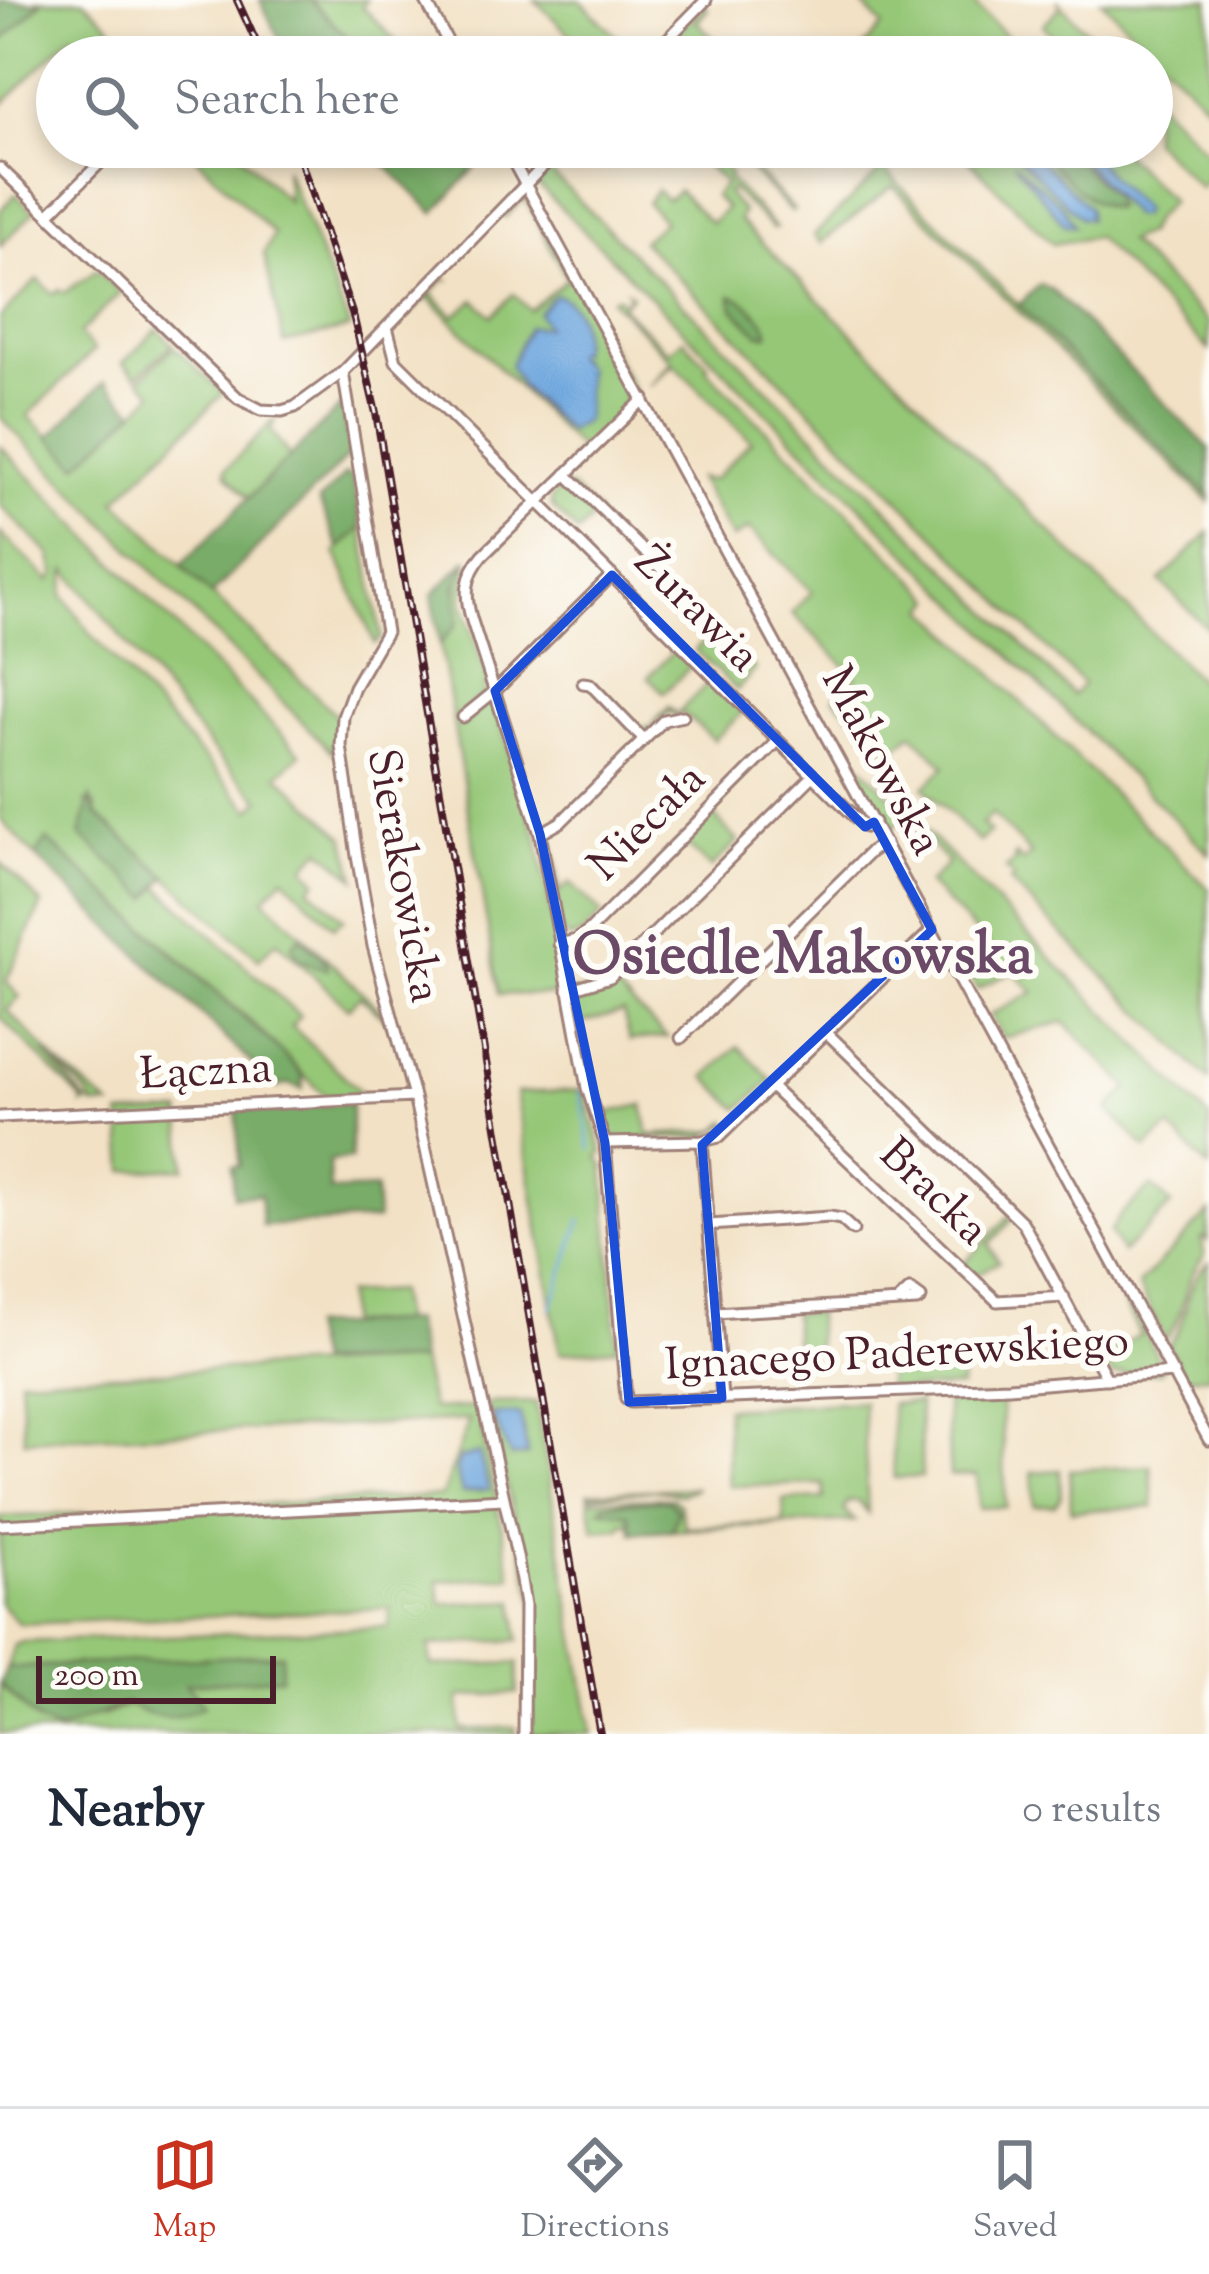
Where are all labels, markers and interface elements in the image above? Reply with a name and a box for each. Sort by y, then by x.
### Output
search box [36,36,1173,168]
icon: search [78,69,144,135]
text: Search here [174,70,400,135]
street label: Żurawia [617,533,773,689]
street label: Makowska [802,656,956,868]
street label: Sierakowicka [347,744,455,1008]
street label: Niecała [575,750,723,898]
district label: Osiedle Makowska [573,917,1034,999]
street label: Łączna [138,1038,274,1110]
street label: Bracka [862,1125,1002,1263]
street label: Ignacego Paderewskiego [663,1311,1131,1401]
scale bar [36,1650,276,1703]
text: 200 m [54,1653,139,1701]
text: Nearby [48,1776,205,1849]
text: 0 results [1022,1784,1161,1840]
tab: Map [152,2132,218,2252]
tab: Directions [521,2132,670,2252]
tab: Saved [973,2132,1057,2252]

